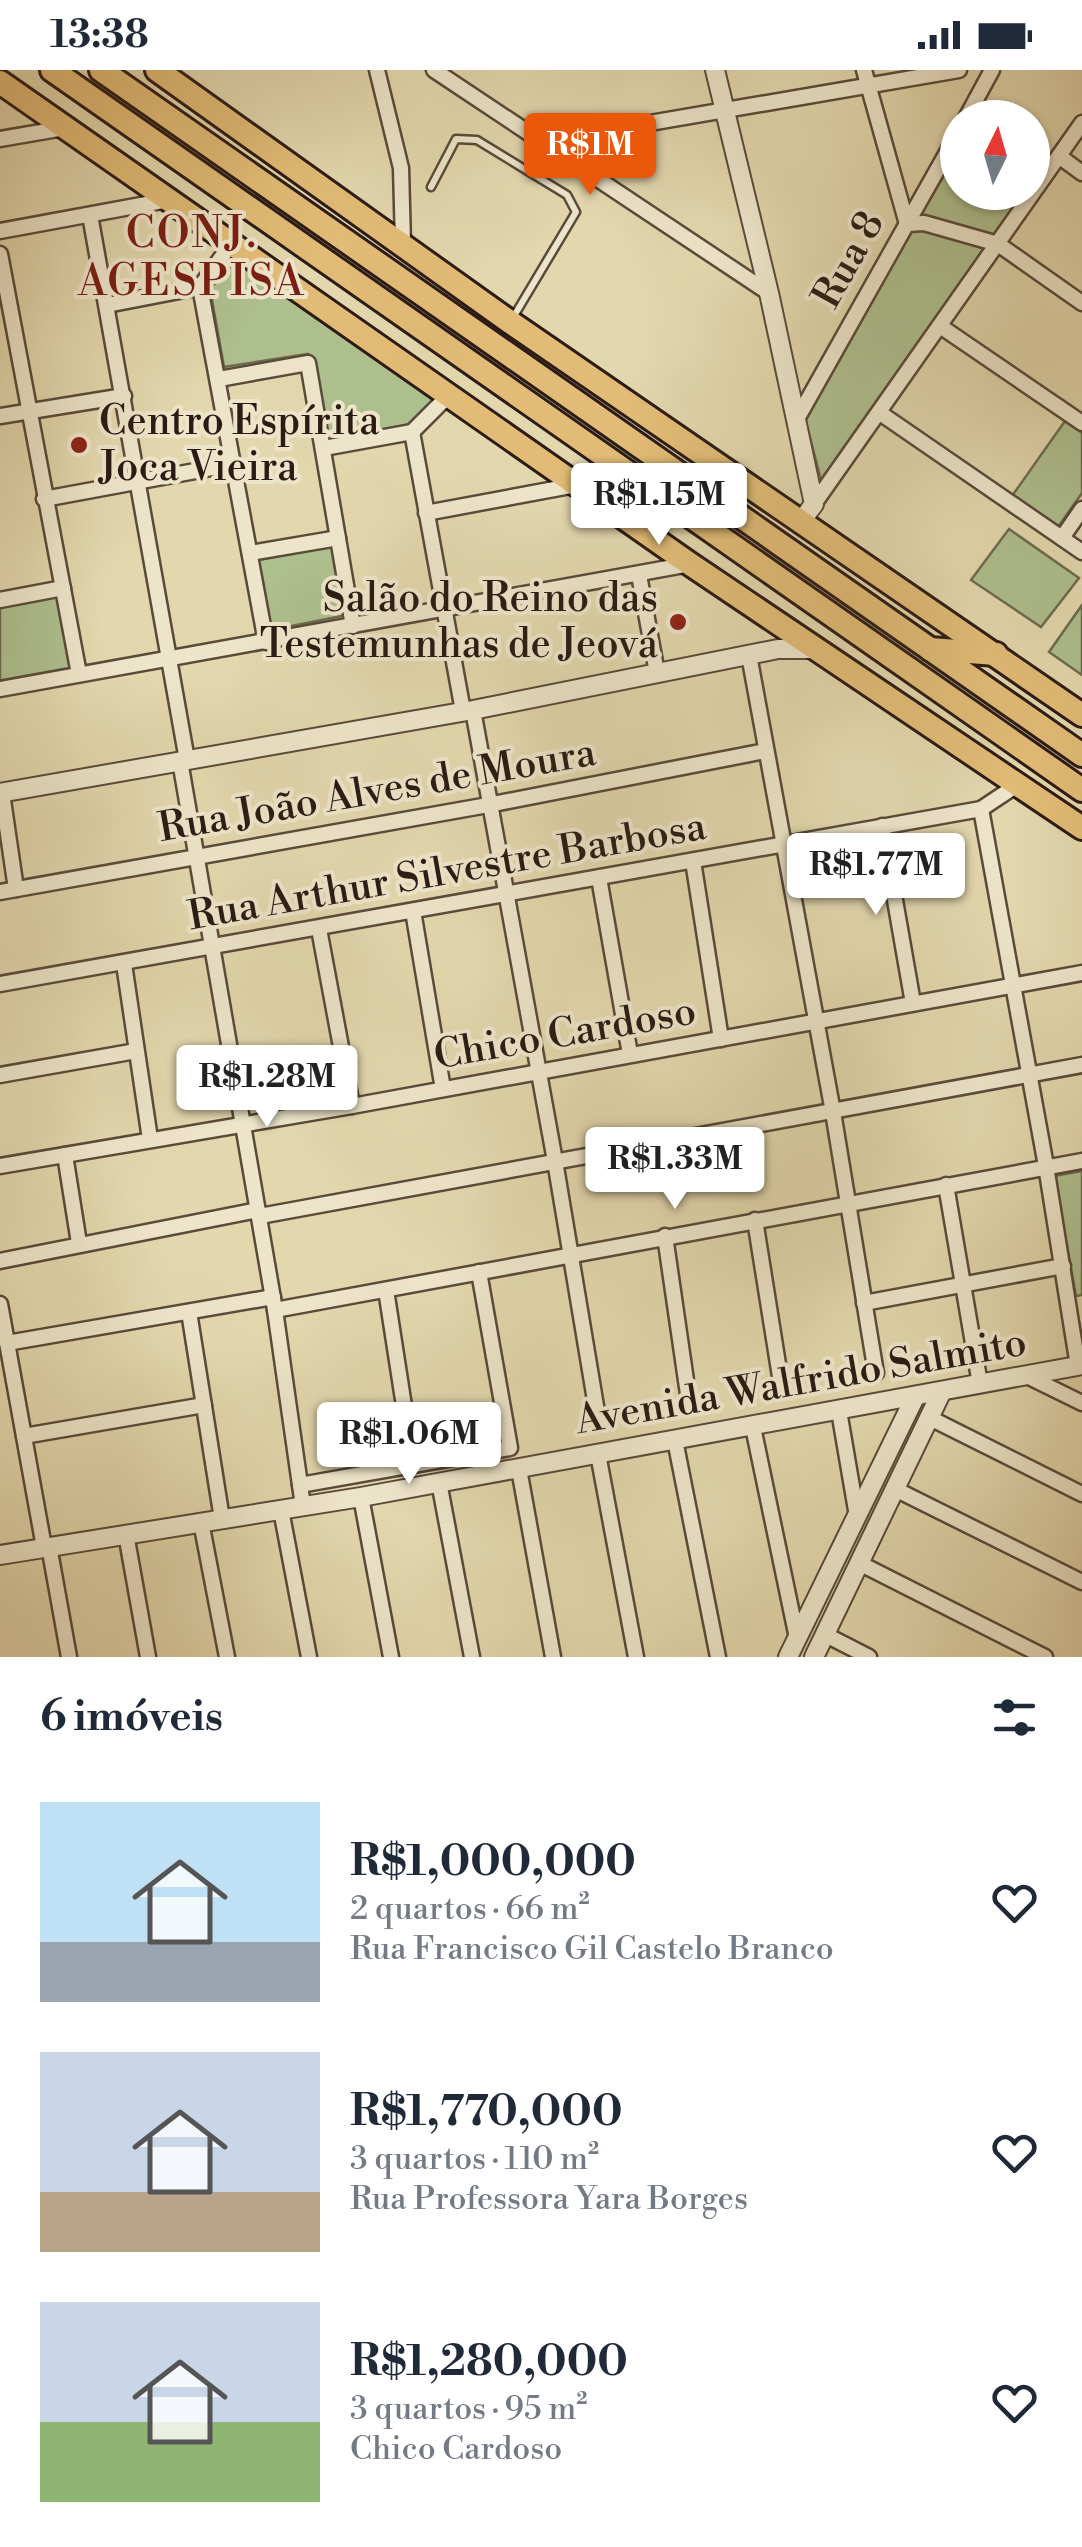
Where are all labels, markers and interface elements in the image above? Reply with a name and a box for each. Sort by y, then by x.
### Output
text: 13:38 [50,12,149,59]
north arrow [940,100,1050,210]
map controls [940,100,1050,210]
pin: R$1M [531,113,649,198]
text: R$1M [546,125,634,165]
street label: Rua 8 [802,203,896,317]
district label: CONJ. AGESPISA [77,208,306,309]
place label: Centro Espírita Joca Vieira [97,397,380,493]
marker: Centro Espírita Joca Vieira [68,434,90,456]
pin: R$1.15M [567,463,751,548]
text: R$1.15M [593,475,725,515]
place label: Salão do Reino das Testemunhas de Jeová [260,574,659,670]
marker: Salão do Reino das Testemunhas de Jeová [667,611,689,633]
street label: Rua João Alves de Moura [154,728,600,854]
street label: Rua Arthur Silvestre Barbosa [184,802,711,942]
pin: R$1.77M [784,833,968,918]
text: R$1.77M [809,845,943,885]
street label: Chico Cardoso [430,986,700,1082]
pin: R$1.28M [175,1045,359,1130]
text: R$1.28M [198,1057,336,1097]
pin: R$1.33M [583,1127,767,1212]
text: R$1.33M [607,1139,743,1179]
street label: Avenida Walfrido Salmito [571,1318,1030,1446]
pin: R$1.06M [317,1402,501,1487]
text: R$1.06M [339,1414,479,1454]
icon: filters [987,1690,1042,1745]
text: 6 imóveis [40,1691,223,1744]
text: R$1,000,000 [350,1836,636,1889]
icon: home [120,1842,240,1962]
icon: heart [987,1875,1042,1930]
text: 2 quartos · 66 m² [350,1889,590,1929]
text: Rua Francisco Gil Castelo Branco [350,1929,834,1969]
text: R$1,770,000 [350,2086,622,2139]
icon: home [120,2092,240,2212]
icon: heart [987,2125,1042,2180]
text: 3 quartos · 110 m² [350,2139,599,2179]
text: Rua Professora Yara Borges [350,2179,748,2219]
text: R$1,280,000 [350,2336,628,2389]
icon: home [120,2342,240,2462]
icon: heart [987,2375,1042,2430]
text: 3 quartos · 95 m² [350,2389,587,2429]
text: Chico Cardoso [350,2429,562,2469]

